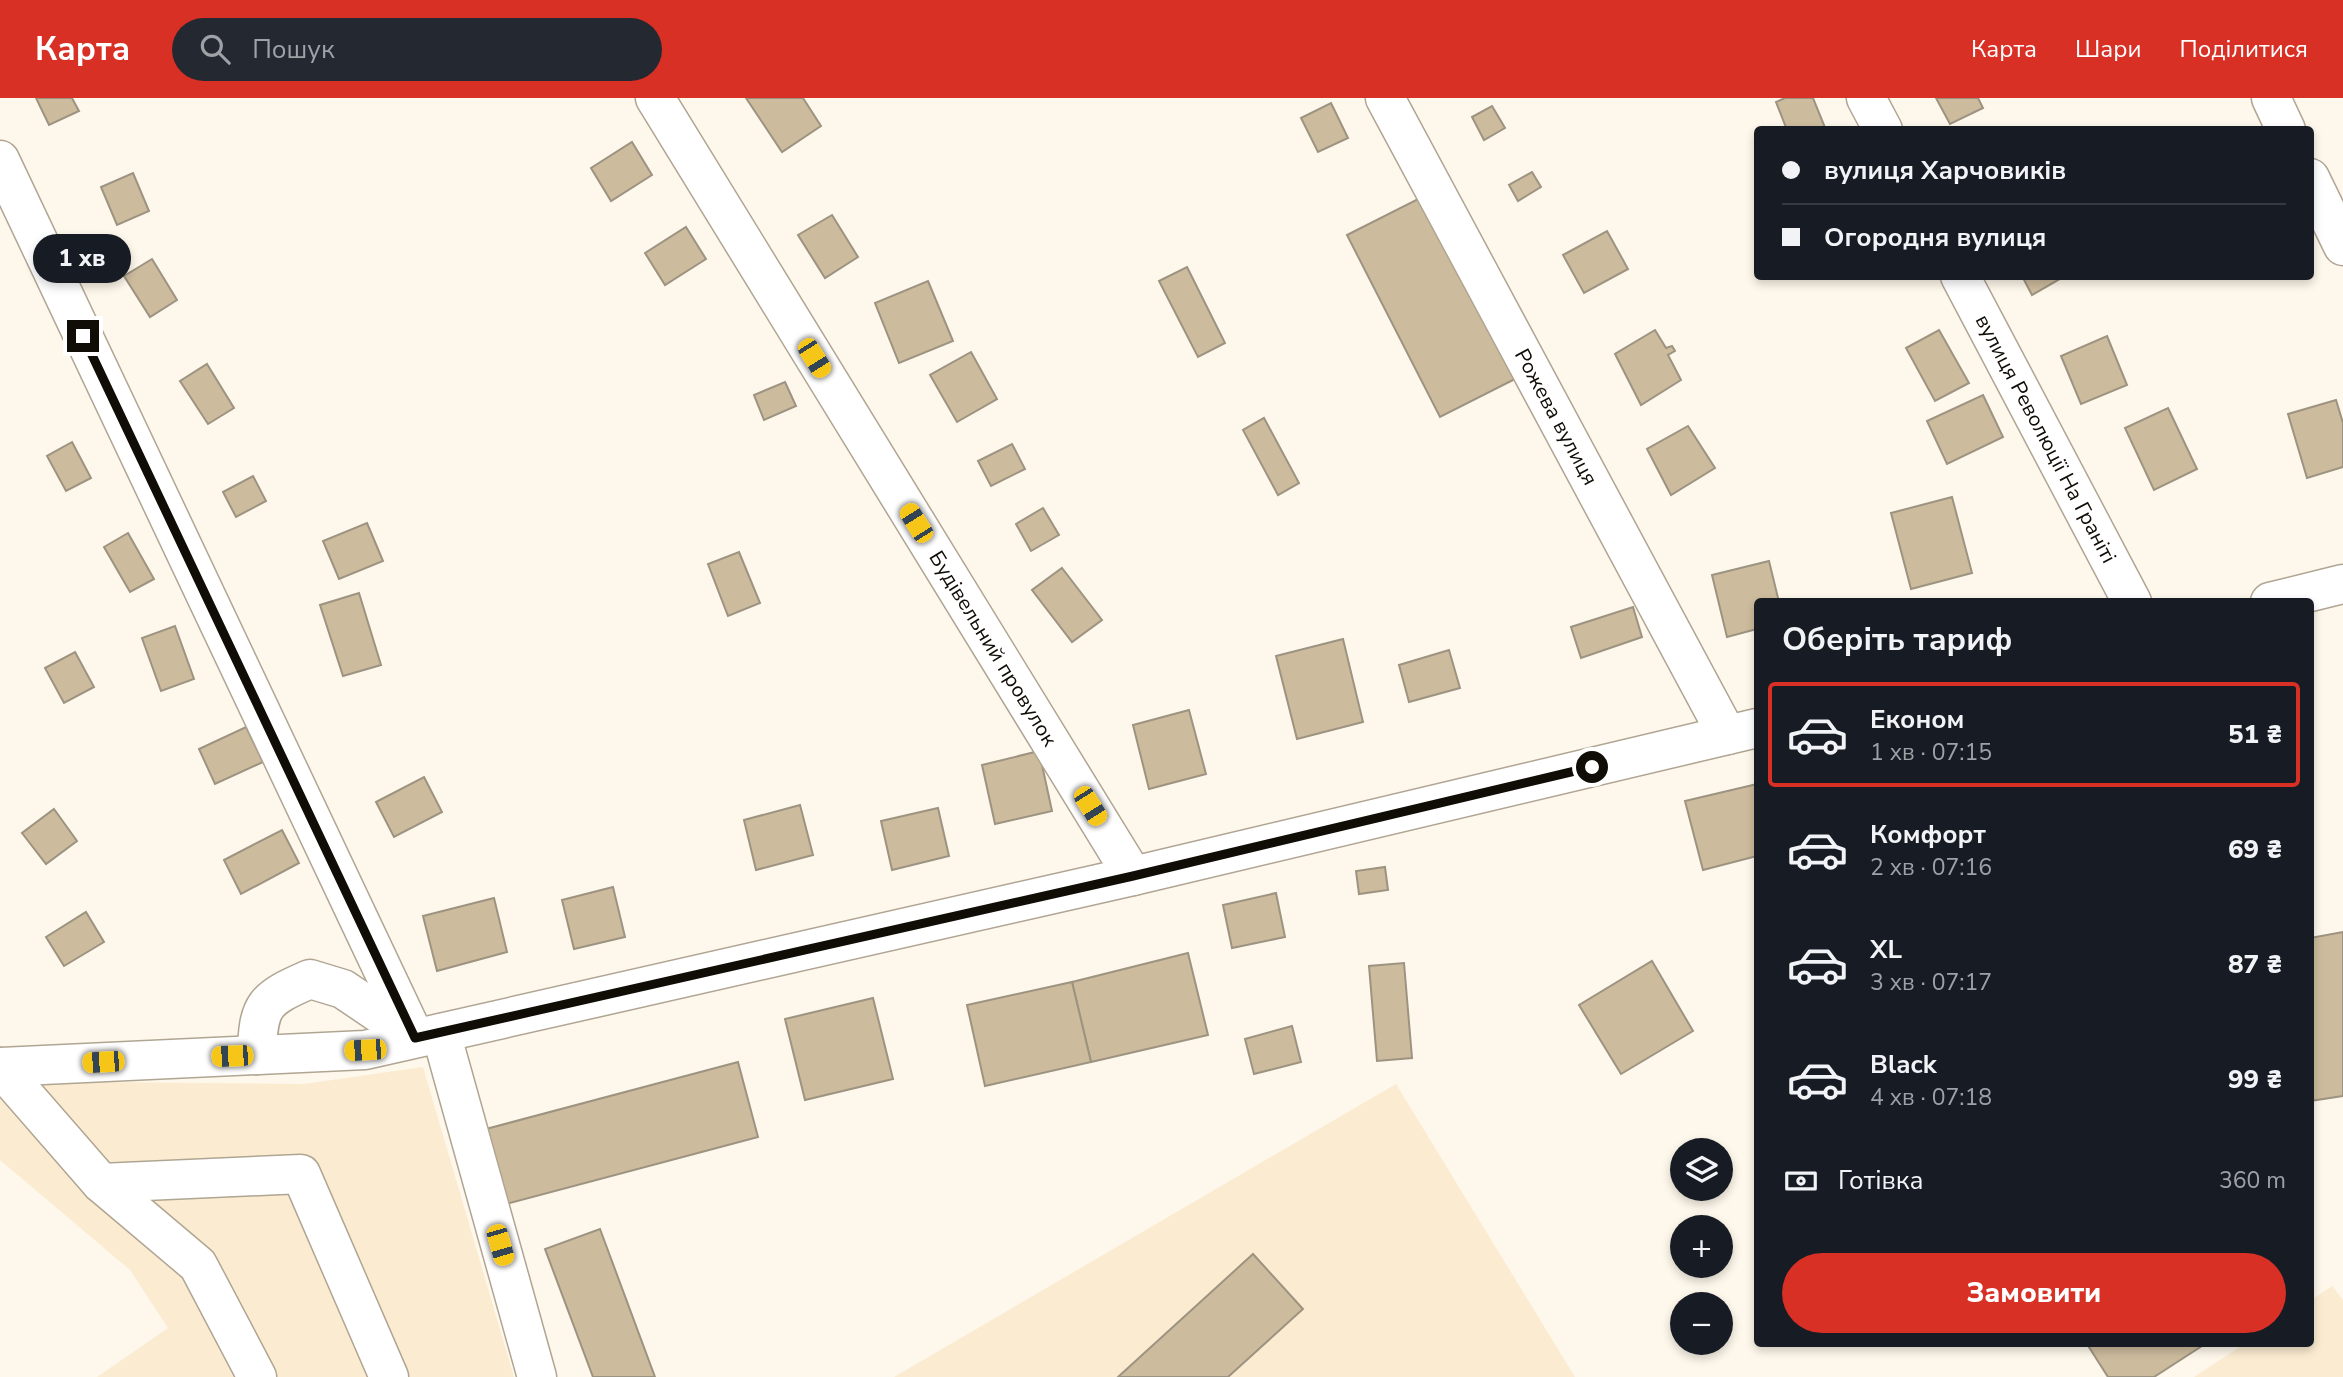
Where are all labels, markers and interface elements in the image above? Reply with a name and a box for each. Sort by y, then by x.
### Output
search box [172,18,662,81]
text: Карта [35,27,130,72]
icon: search [196,30,234,68]
text: Пошук [252,32,335,67]
text: Карта [1971,33,2037,65]
text: Шари [2075,33,2142,65]
text: Поділитися [2180,33,2308,65]
text: вулиця Харчовиків [1824,153,2066,188]
text: Огородня вулиця [1824,220,2046,255]
callout: 1 хв [34,234,132,284]
text: 1 хв [59,243,105,274]
street label: вулиця Революції На Граніті [1969,310,2123,568]
route end [67,320,99,352]
car [794,335,835,381]
street label: Рожева вулиця [1508,344,1604,490]
car [896,500,937,546]
street label: Будівельний провулок [923,546,1064,752]
text: Оберіть тариф [1782,618,2012,661]
text: Економ [1870,702,1964,737]
icon: car [1786,703,1849,766]
text: 51 ₴ [2228,717,2282,752]
text: 1 хв · 07:15 [1870,737,1992,768]
route start [1576,751,1608,783]
car [1070,783,1111,829]
text: Комфорт [1870,817,1986,852]
icon: car [1786,818,1849,881]
text: 69 ₴ [2228,832,2282,867]
text: 2 хв · 07:16 [1870,852,1992,883]
text: XL [1870,932,1902,967]
icon: car [1786,933,1849,996]
text: 87 ₴ [2228,947,2282,982]
text: 3 хв · 07:17 [1870,967,1992,998]
car [344,1038,387,1062]
car [211,1045,254,1067]
text: Black [1870,1047,1937,1082]
icon: car [1786,1048,1849,1111]
car [82,1050,125,1074]
text: 99 ₴ [2228,1062,2282,1097]
text: 4 хв · 07:18 [1870,1082,1992,1113]
map controls [1670,1138,1733,1355]
button: layers [1670,1138,1733,1201]
icon: cash [1782,1162,1820,1200]
text: Готівка [1838,1163,1923,1198]
text: 360 m [2219,1165,2286,1196]
button: + [1670,1215,1733,1278]
car [485,1222,516,1268]
button: Замовити [1782,1253,2286,1333]
button: − [1670,1292,1733,1355]

